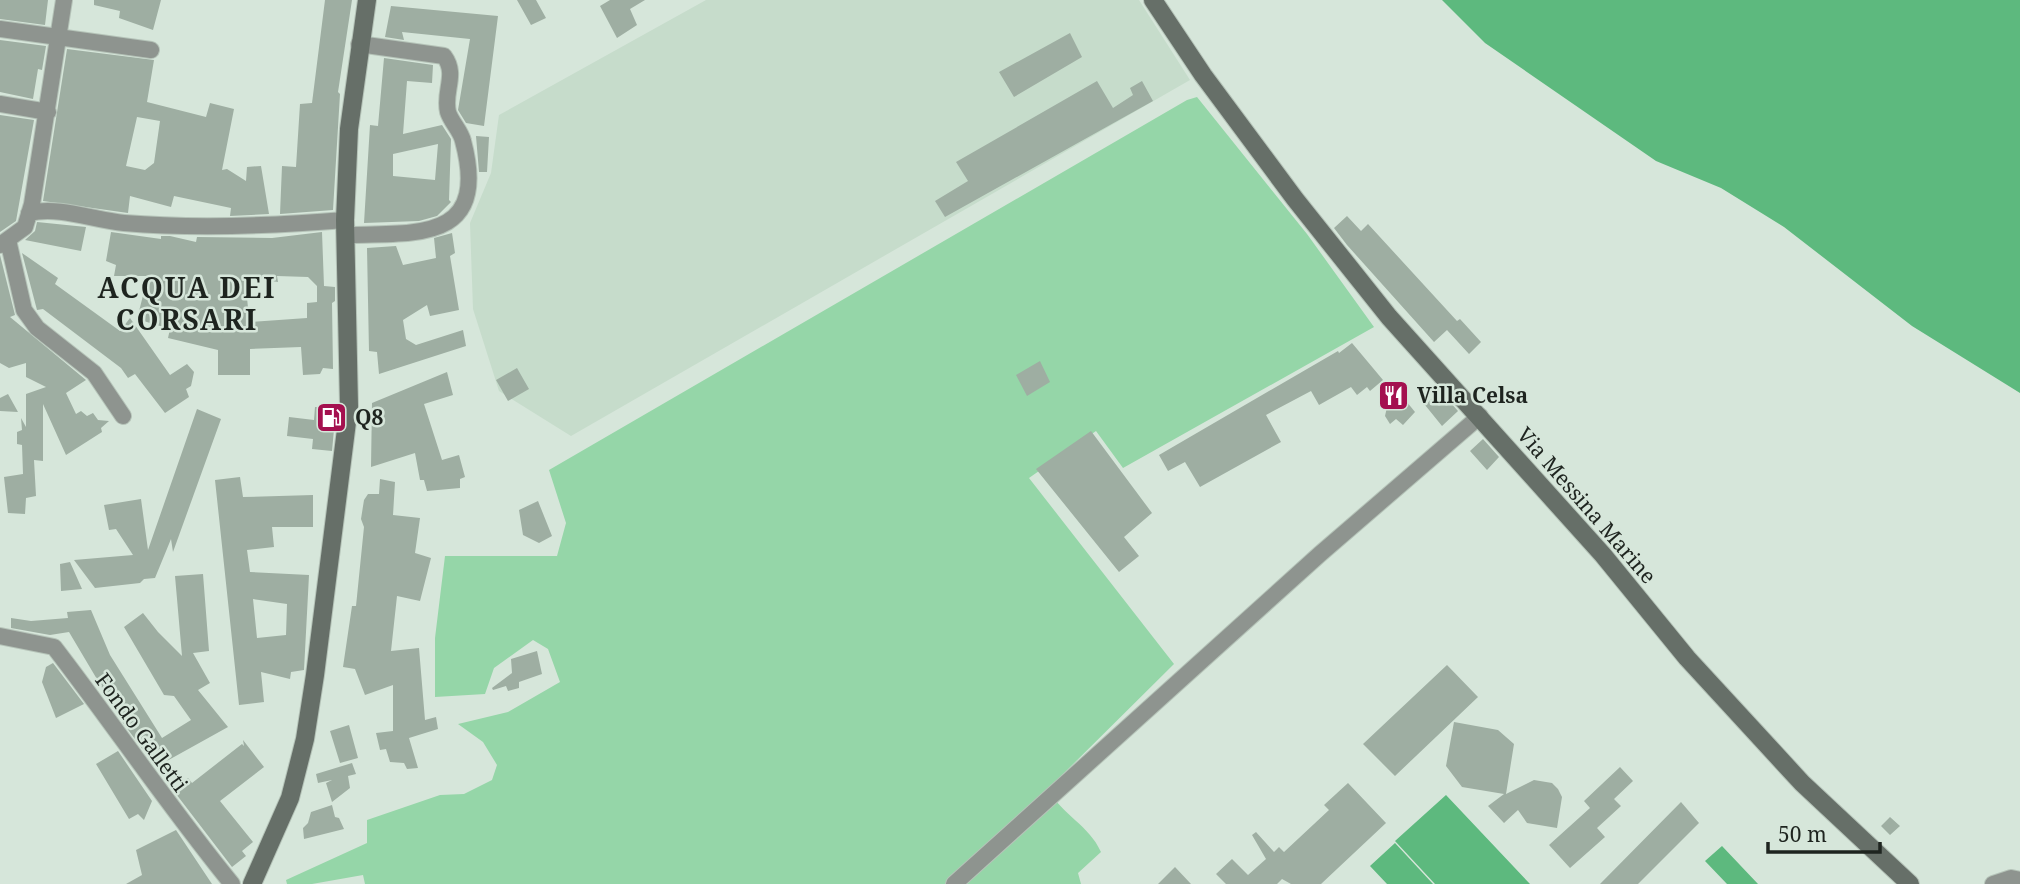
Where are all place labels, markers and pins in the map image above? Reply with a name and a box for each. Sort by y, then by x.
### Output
restaurant icon: Villa Celsa [1377,378,1411,412]
place label: Villa Celsa [1417,381,1528,409]
fuel station icon: Q8 [315,400,349,434]
place label: Q8 [355,403,384,431]

